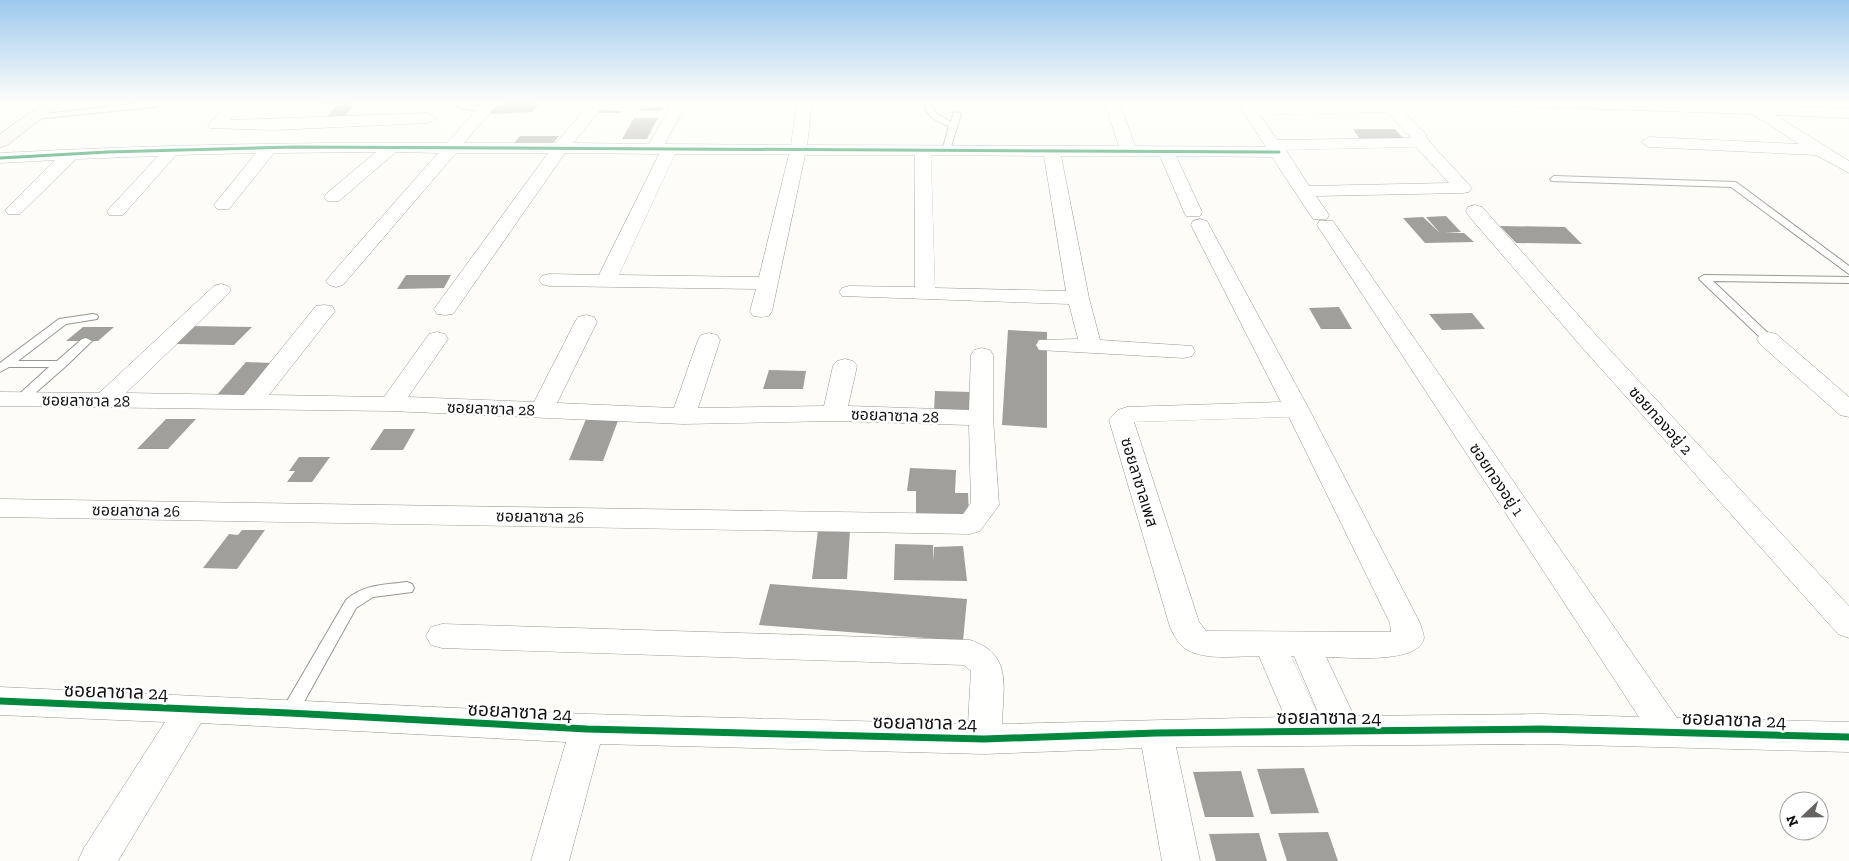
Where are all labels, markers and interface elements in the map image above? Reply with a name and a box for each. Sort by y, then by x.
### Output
street label: ซอยทองอยู่ 2 [1625,382,1696,459]
street label: ซอยลาซาล 28 [42,390,130,411]
street label: ซอยลาซาล 28 [447,397,535,420]
street label: ซอยลาซาล 28 [851,404,939,427]
street label: ซอยลาซาลเพส [1117,435,1162,529]
street label: ซอยทองอยู่ 1 [1465,439,1528,519]
street label: ซอยลาซาล 26 [92,500,180,521]
street label: ซอยลาซาล 26 [496,506,584,527]
street label: ซอยลาซาล 24 [63,678,169,705]
street label: ซอยลาซาล 24 [467,697,573,726]
street label: ซอยลาซาล 24 [1277,706,1381,729]
street label: ซอยลาซาล 24 [1681,706,1787,733]
street label: ซอยลาซาล 24 [872,710,978,735]
north arrow [1779,791,1829,841]
text: N [1782,812,1802,829]

